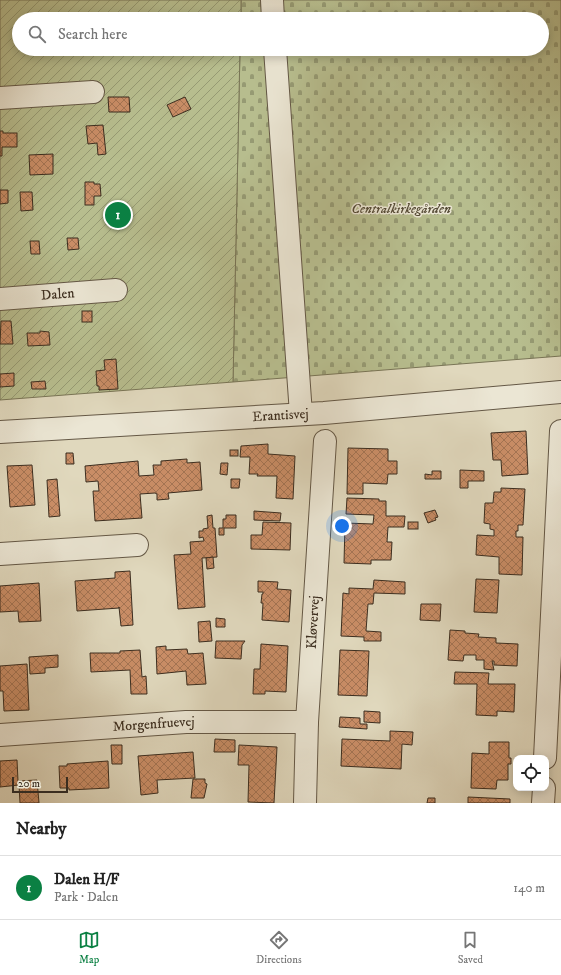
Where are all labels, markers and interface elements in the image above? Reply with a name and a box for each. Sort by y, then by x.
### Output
search box [12,12,549,56]
icon: search [26,23,48,45]
text: Search here [58,25,127,44]
pin: 1 [105,200,131,230]
park label: Centralkirkegården [351,200,451,218]
street label: Dalen [40,284,76,305]
street label: Erantisvej [252,405,309,426]
your location [332,516,352,536]
street label: Kløvervej [303,595,324,649]
street label: Morgenfruevej [112,713,195,736]
map controls [513,755,549,791]
button: locate [513,755,549,791]
scale bar [12,775,68,794]
text: 20 m [18,777,40,791]
text: Nearby [16,818,66,840]
text: Dalen H/F [54,870,119,889]
text: 1 [27,880,31,896]
text: 140 m [513,880,545,896]
text: Park · Dalen [54,889,118,905]
tab: Map [78,929,100,967]
tab: Directions [256,929,302,967]
tab: Saved [458,929,483,967]

